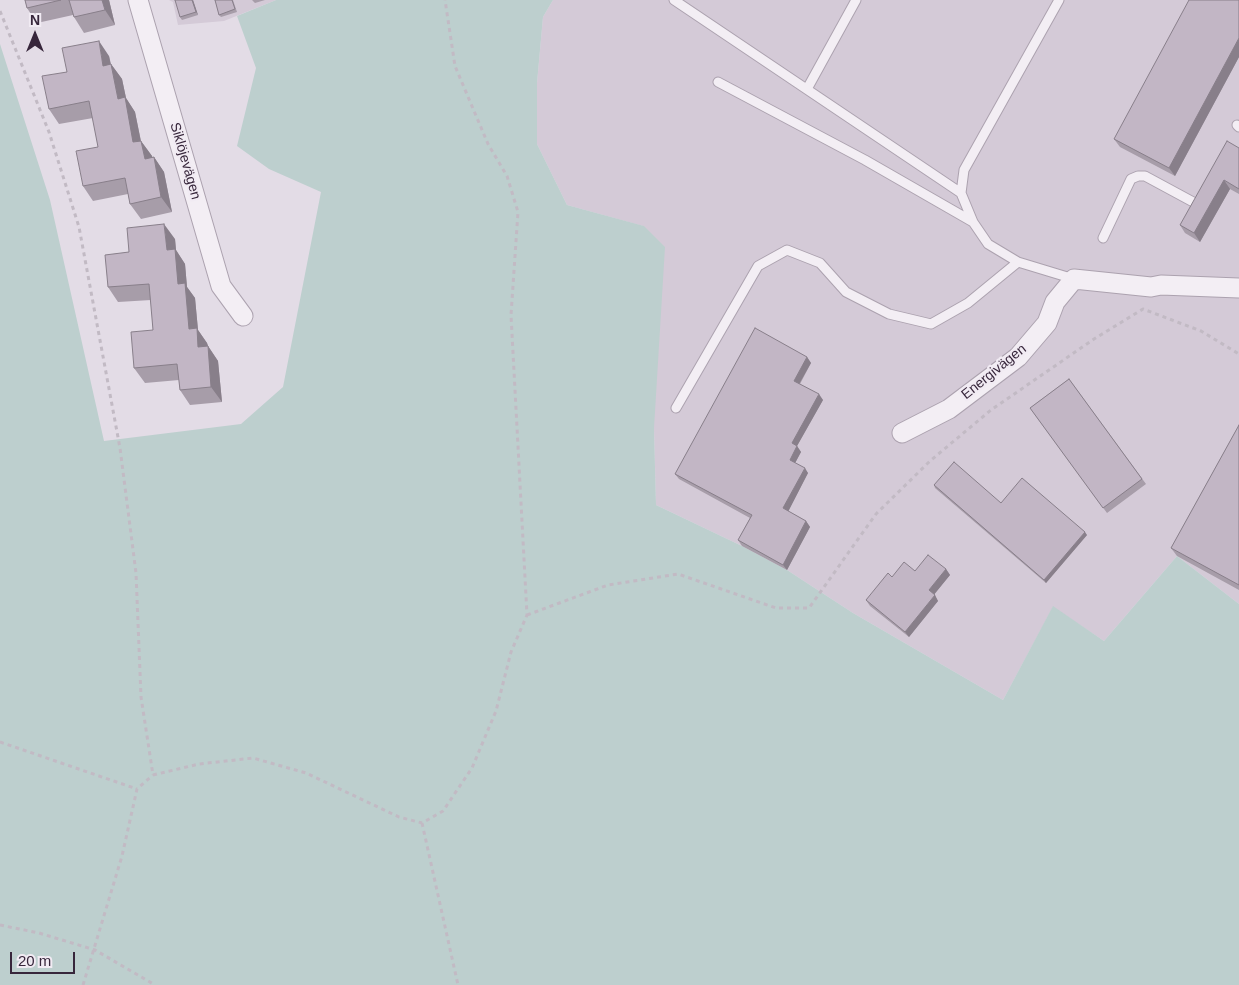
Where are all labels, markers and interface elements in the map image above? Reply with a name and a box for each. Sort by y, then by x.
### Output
north arrow [10,10,60,60]
text: N [30,12,40,28]
street label: Siklöjevägen [166,121,204,201]
street label: Energivägen [958,341,1030,403]
scale bar [12,942,78,974]
text: 20 m [18,952,51,969]

